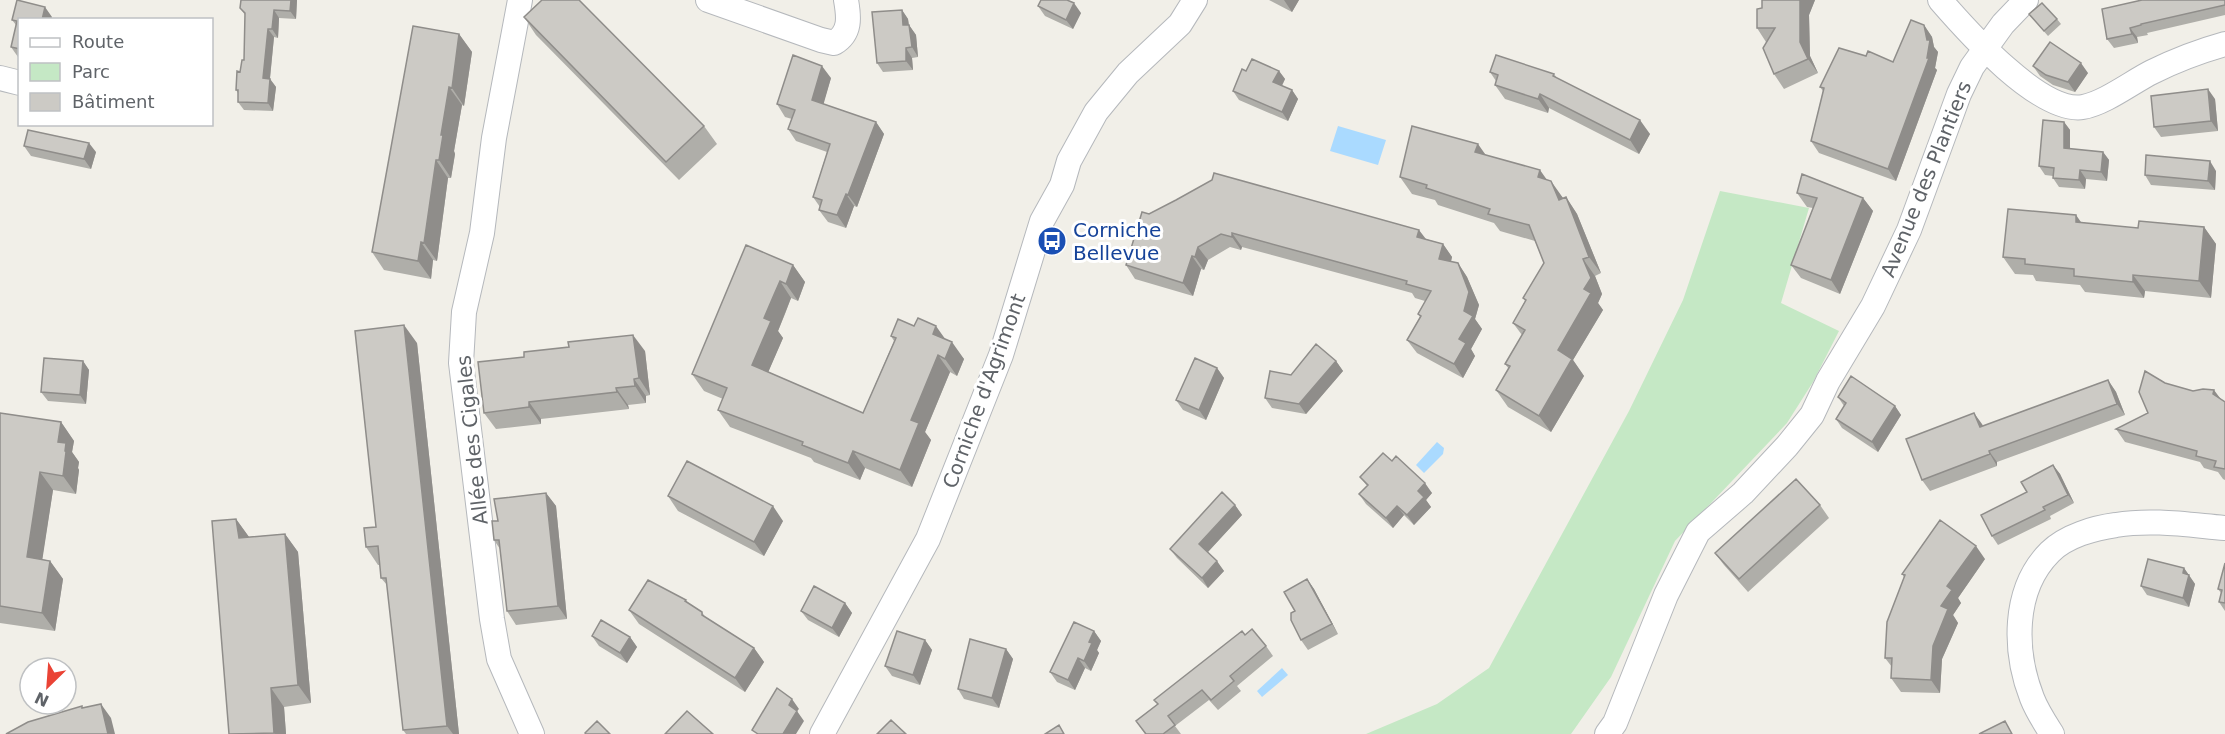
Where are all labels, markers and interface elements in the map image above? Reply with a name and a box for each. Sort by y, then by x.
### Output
legend [18,18,213,126]
text: Route [72,31,124,52]
text: Parc [72,61,110,82]
street label: Avenue des Plantiers [1876,77,1976,281]
text: Bâtiment [72,91,155,112]
place label: Corniche Bellevue [1073,218,1161,265]
bus stop icon: Corniche Bellevue [1036,225,1068,257]
street label: Corniche d'Agrimont [938,290,1030,492]
street label: Allée des Cigales [451,354,493,526]
north arrow [18,656,78,716]
text: N [32,688,52,711]

